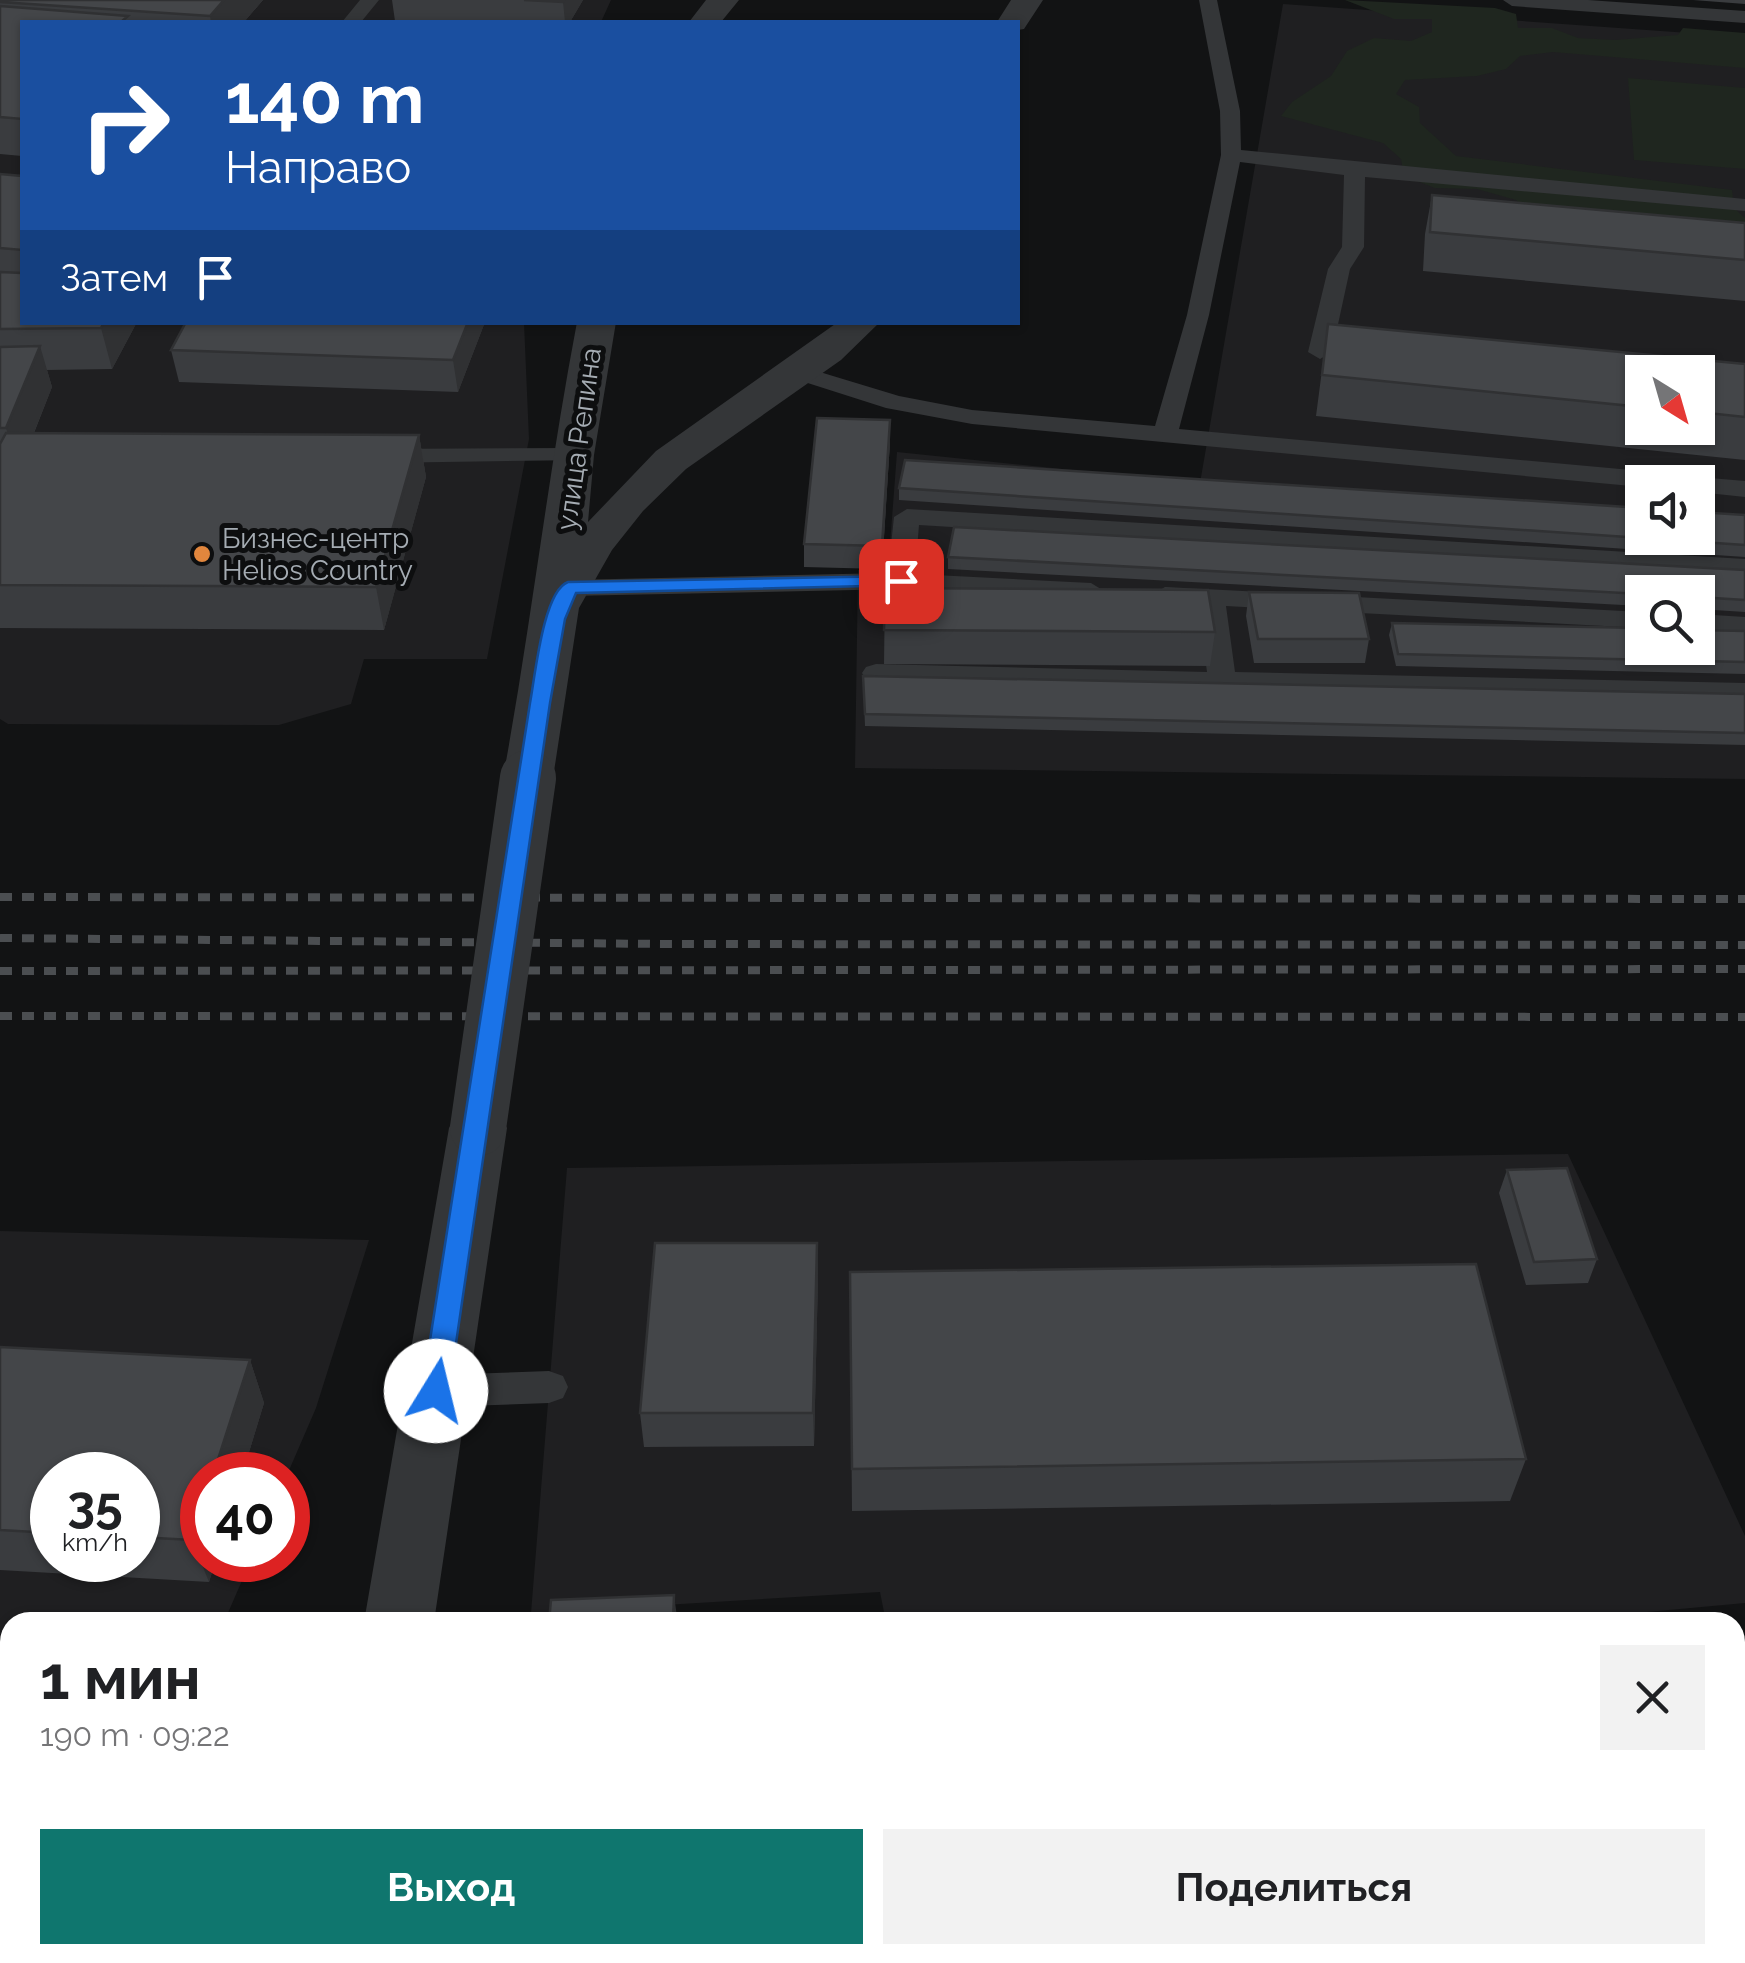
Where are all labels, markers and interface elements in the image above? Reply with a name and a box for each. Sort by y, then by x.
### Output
text: 140 m [225,57,425,139]
icon: right [60,60,190,190]
text: Направо [225,141,411,194]
icon: arrive [188,250,243,305]
text: Затем [60,255,168,300]
street label: улица Репина [550,345,608,533]
north arrow [1625,355,1715,445]
map controls [1625,355,1715,665]
button: sound [1625,465,1715,555]
place label: Бизнес-центр Helios Country [222,522,413,587]
pin [859,539,944,624]
marker: Бизнес-центр Helios Country [191,543,213,565]
icon: arrive [874,554,929,609]
button: search [1625,575,1715,665]
position arrow [384,1339,488,1443]
speed limit sign: 40 [180,1452,310,1582]
text: 35 [67,1475,123,1534]
text: km/h [62,1527,128,1557]
text: 1 мин [40,1643,201,1713]
button: close [1600,1645,1705,1750]
text: 190 m · 09:22 [40,1716,230,1753]
button: Выход [40,1829,863,1944]
button: Поделиться [883,1829,1705,1944]

